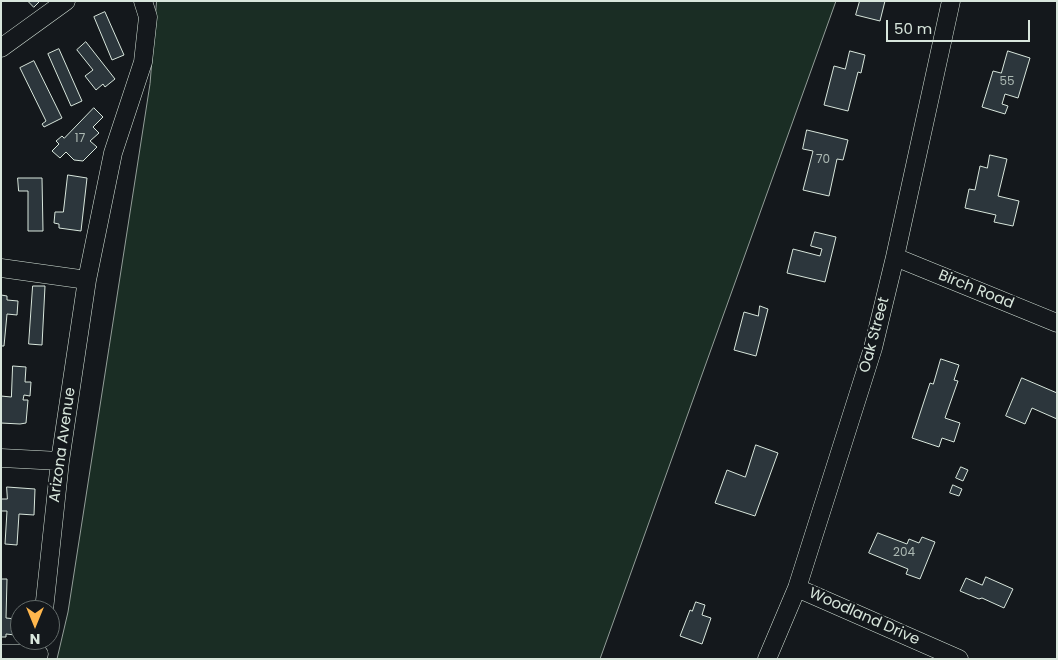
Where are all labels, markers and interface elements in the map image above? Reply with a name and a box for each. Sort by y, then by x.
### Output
scale bar [888,10,1032,42]
text: 50 m [894,18,932,39]
house number: 55 [999,75,1015,89]
house number: 17 [75,132,85,146]
house number: 70 [816,153,830,167]
street label: Birch Road [935,267,1017,313]
street label: Oak Street [856,295,894,375]
street label: Arizona Avenue [46,386,80,504]
house number: 204 [893,546,915,560]
street label: Woodland Drive [806,585,922,649]
north arrow [10,600,60,650]
text: N [30,629,40,649]

